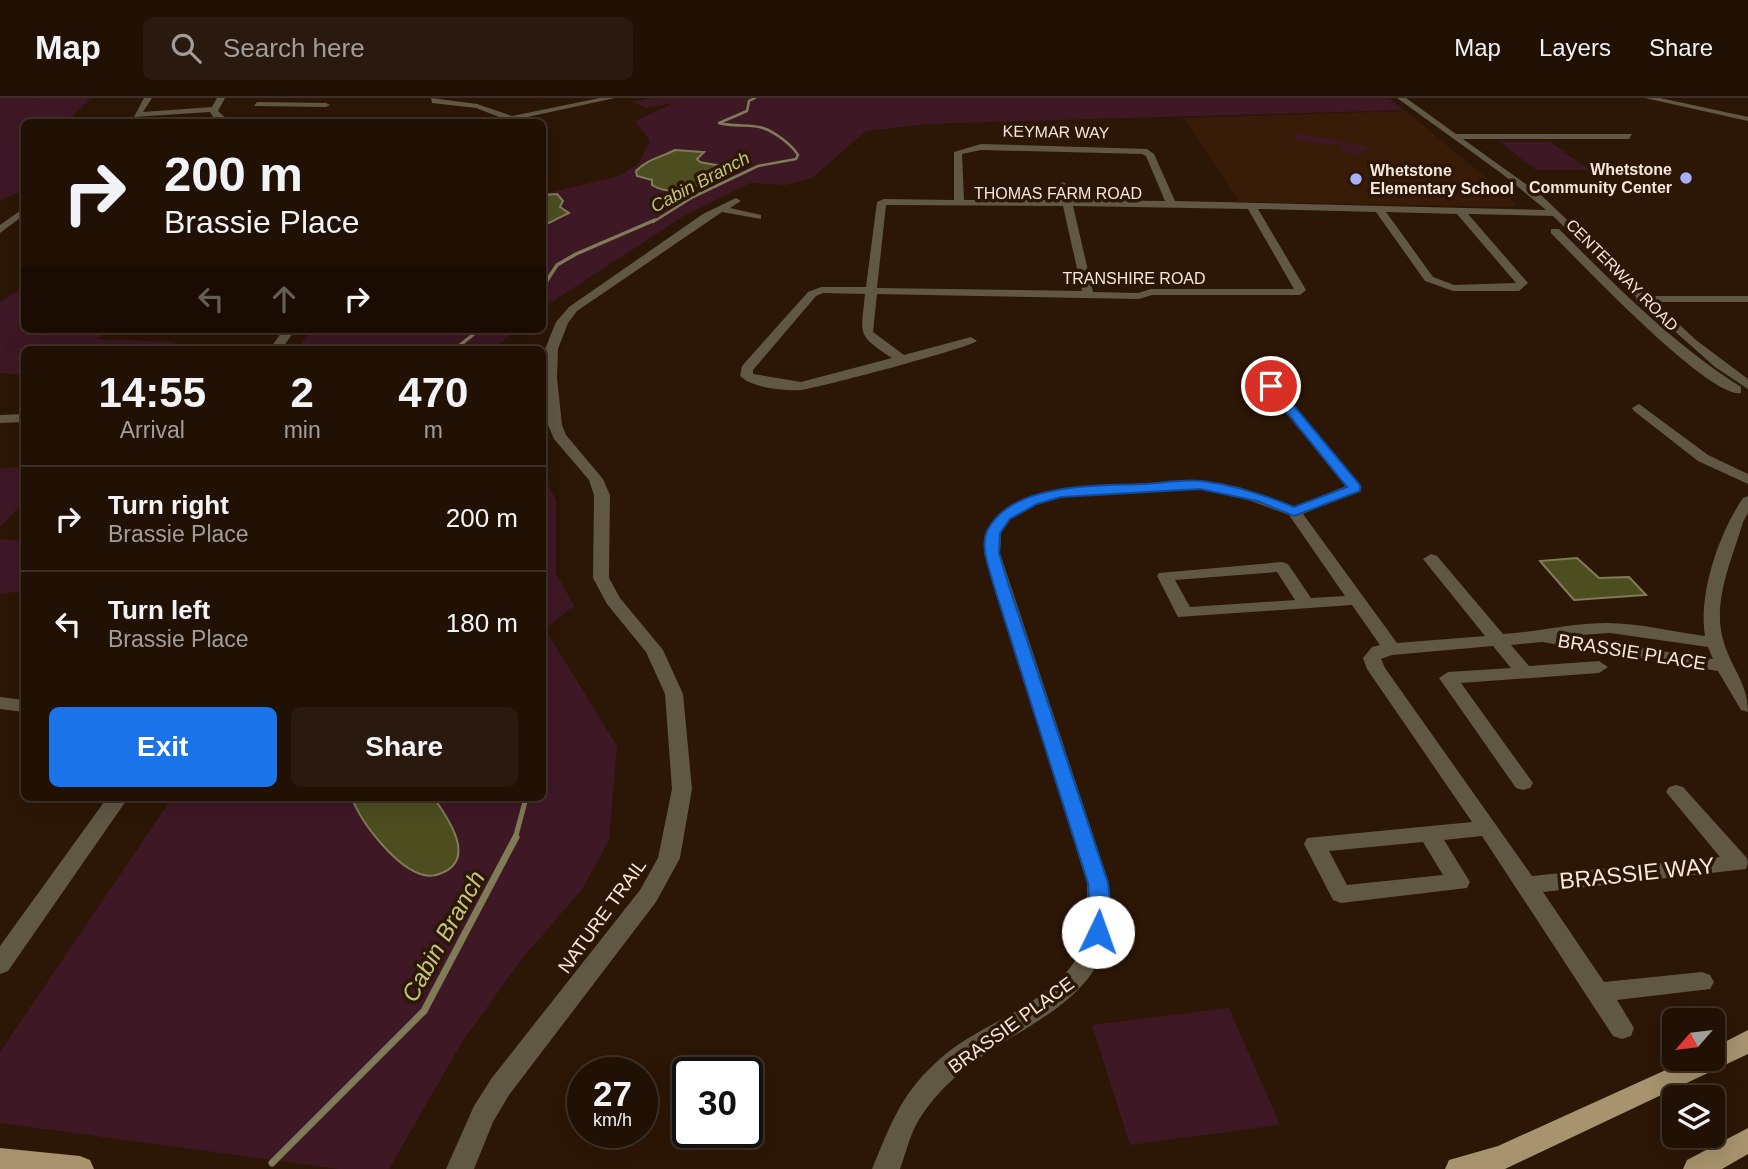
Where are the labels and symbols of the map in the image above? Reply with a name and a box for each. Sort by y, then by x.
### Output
street label: KEYMAR WAY [1003,123,1110,141]
water label: Cabin Branch [647,148,753,216]
place label: Whetstone Community Center [1529,161,1672,196]
place label: Whetstone Elementary School [1370,162,1514,197]
marker: Whetstone Community Center [1678,170,1694,186]
marker: Whetstone Elementary School [1348,171,1364,187]
street label: THOMAS FARM ROAD [974,185,1142,202]
street label: CENTERWAY ROAD [1563,216,1681,334]
street label: TRANSHIRE ROAD [1062,270,1206,287]
pin [1241,356,1301,416]
street label: BRASSIE PLACE [1556,630,1708,674]
street label: BRASSIE WAY [1558,852,1716,894]
street label: NATURE TRAIL [554,855,650,977]
water label: Cabin Branch [396,866,490,1006]
position arrow [1061,895,1135,969]
street label: BRASSIE PLACE [944,972,1078,1078]
north arrow [1662,1008,1726,1071]
speed limit sign: 30 [672,1057,763,1148]

